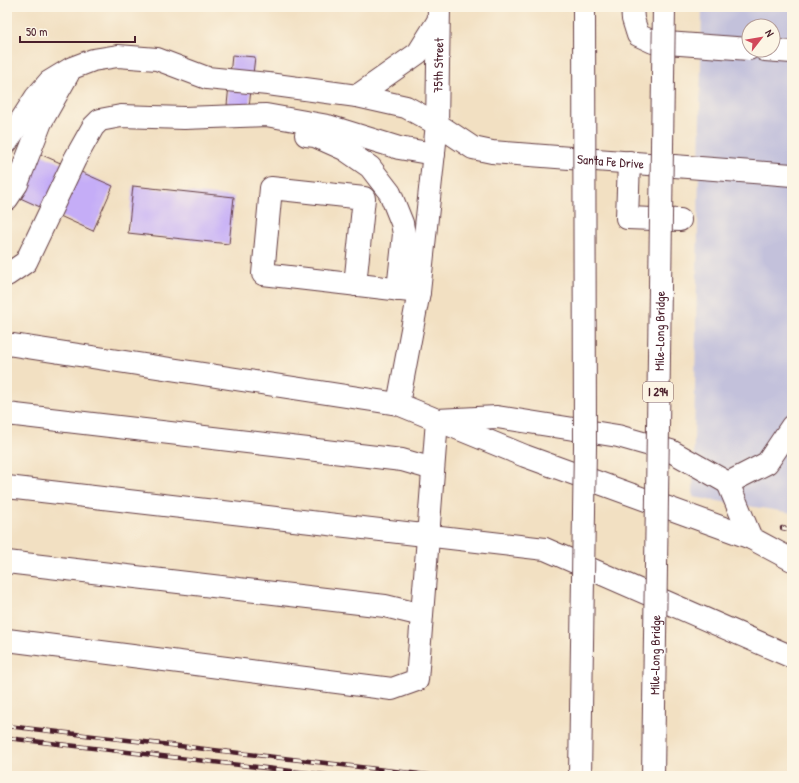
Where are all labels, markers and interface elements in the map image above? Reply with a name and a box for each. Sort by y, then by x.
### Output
scale bar [20,18,135,44]
north arrow [741,18,781,58]
text: 50 m [26,23,47,40]
text: N [762,27,777,39]
street label: 75th Street [429,37,447,93]
street label: Santa Fe Drive [576,150,645,173]
street label: Mile-Long Bridge [650,291,669,371]
road number: I 294 [643,382,673,402]
street label: Mile-Long Bridge [645,615,664,695]

